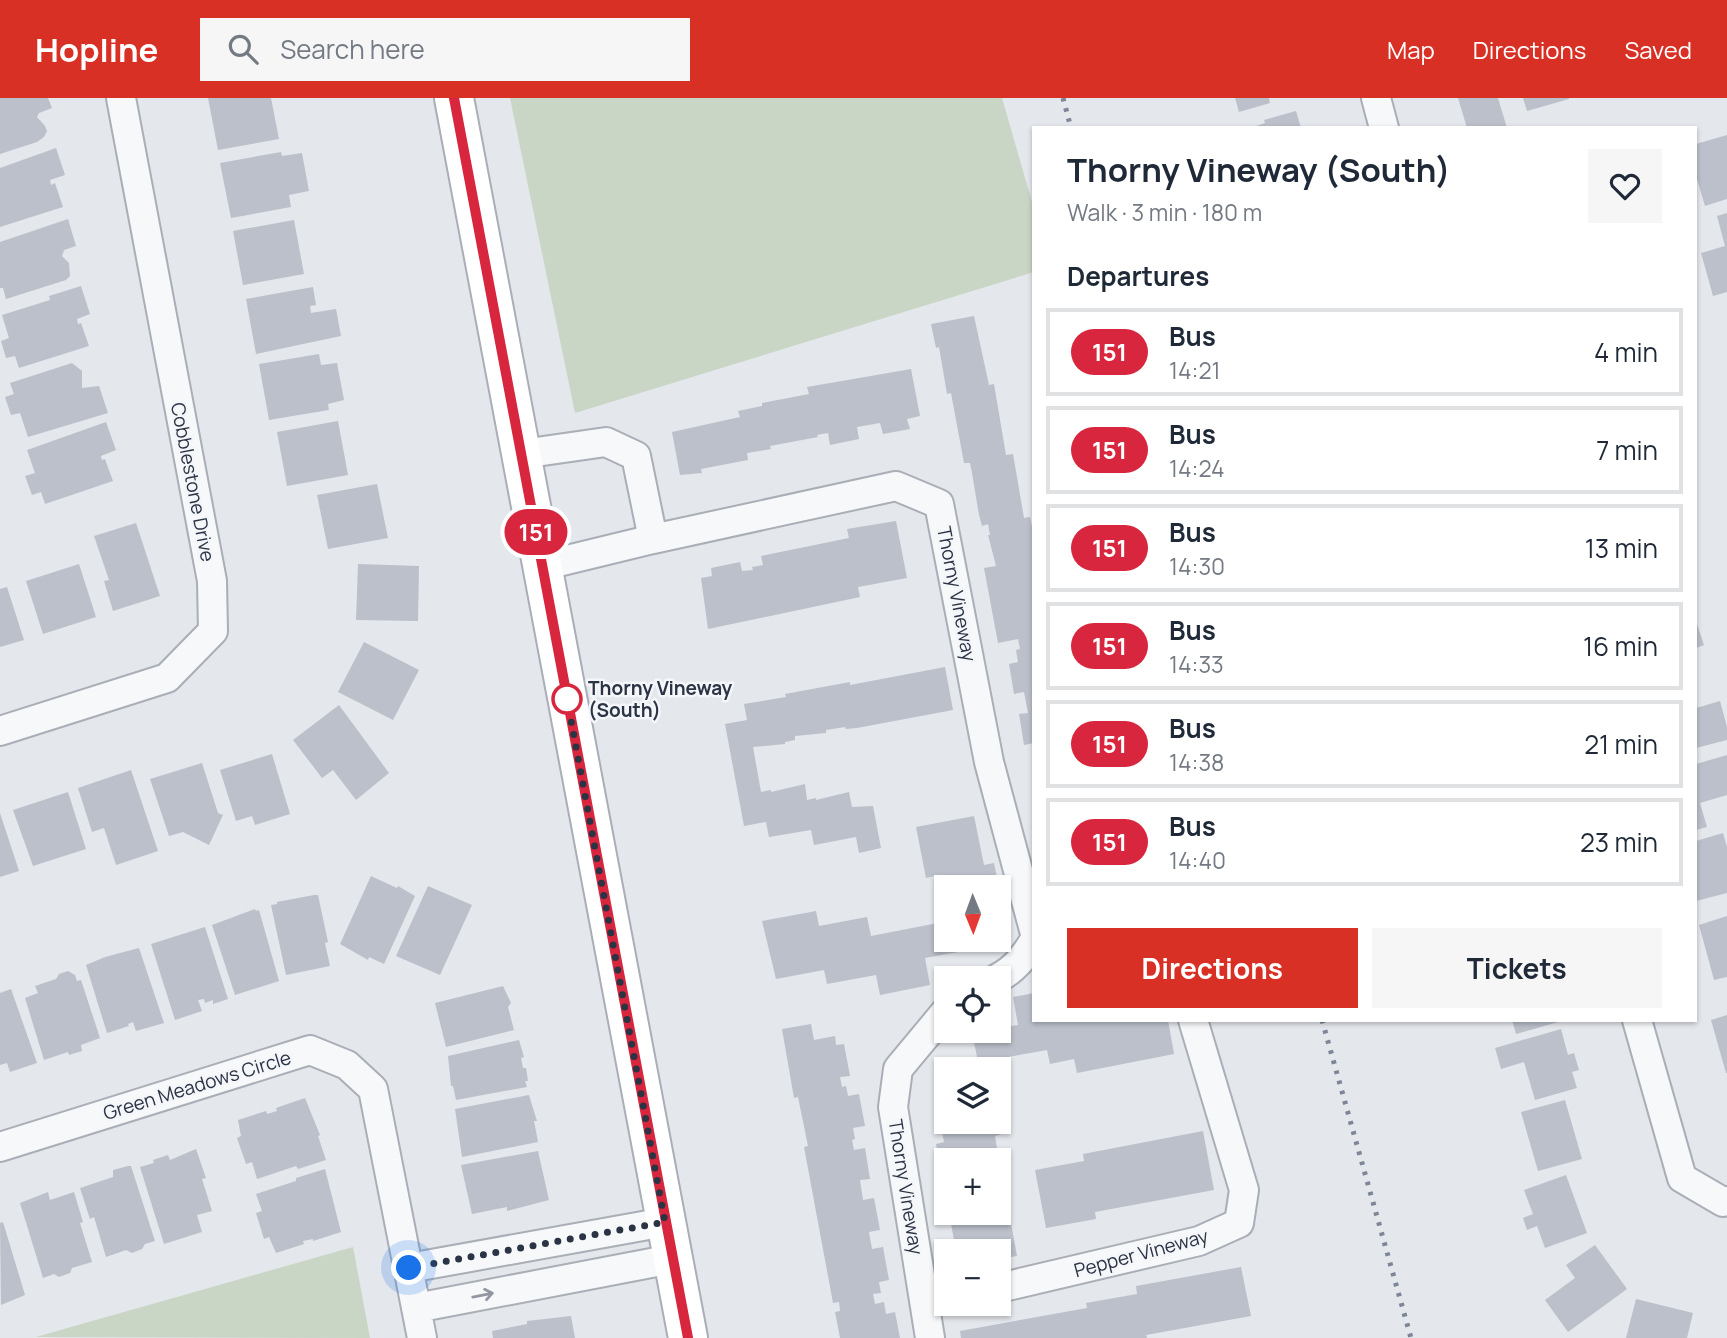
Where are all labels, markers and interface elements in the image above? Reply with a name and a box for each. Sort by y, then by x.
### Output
search box [200,18,690,81]
text: Hopline [35,27,158,72]
icon: search [224,30,262,68]
text: Search here [280,31,425,67]
text: Map [1387,33,1435,66]
text: Directions [1473,33,1586,66]
text: Saved [1624,33,1692,66]
text: Thorny Vineway (South) [1067,147,1451,192]
button: heart [1588,149,1662,223]
text: Walk · 3 min · 180 m [1067,196,1262,228]
text: Departures [1067,258,1209,294]
text: Bus [1169,318,1216,354]
text: 4 min [1594,334,1658,370]
text: 151 [1092,335,1127,368]
text: 14:21 [1169,354,1221,386]
street label: Cobblestone Drive [165,400,221,564]
text: Bus [1169,416,1216,452]
text: 7 min [1596,432,1658,468]
text: 151 [1092,433,1127,466]
text: 14:24 [1169,452,1225,484]
line badge: 151 [496,509,576,555]
text: Bus [1169,514,1216,550]
text: 151 [518,515,554,548]
street label: Thorny Vineway [931,524,983,664]
text: 13 min [1585,530,1658,566]
text: 151 [1092,531,1127,564]
text: 14:30 [1169,550,1225,582]
text: Bus [1169,612,1216,648]
text: 16 min [1583,628,1658,664]
text: 151 [1092,629,1127,662]
text: 14:33 [1169,648,1224,680]
place label: Thorny Vineway (South) [588,675,733,723]
marker: Thorny Vineway (South) [552,684,582,714]
text: Bus [1169,710,1216,746]
text: 21 min [1584,726,1658,762]
text: 151 [1092,727,1127,760]
text: 14:38 [1169,746,1224,778]
text: Bus [1169,808,1216,844]
text: 23 min [1580,824,1658,860]
text: 151 [1092,825,1127,858]
text: 14:40 [1169,844,1226,876]
north arrow [934,875,1012,952]
map controls [934,875,1011,1316]
button: Directions [1067,928,1358,1008]
button: Tickets [1372,928,1662,1008]
button: locate [934,966,1011,1043]
street label: Green Meadows Circle [100,1044,294,1126]
button: layers [934,1057,1011,1134]
street label: Thorny Vineway [882,1117,930,1257]
button: + [934,1148,1011,1225]
street label: Pepper Vineway [1071,1223,1211,1283]
button: − [934,1239,1011,1316]
your location [391,1250,426,1285]
one-way arrow [471,1288,494,1301]

